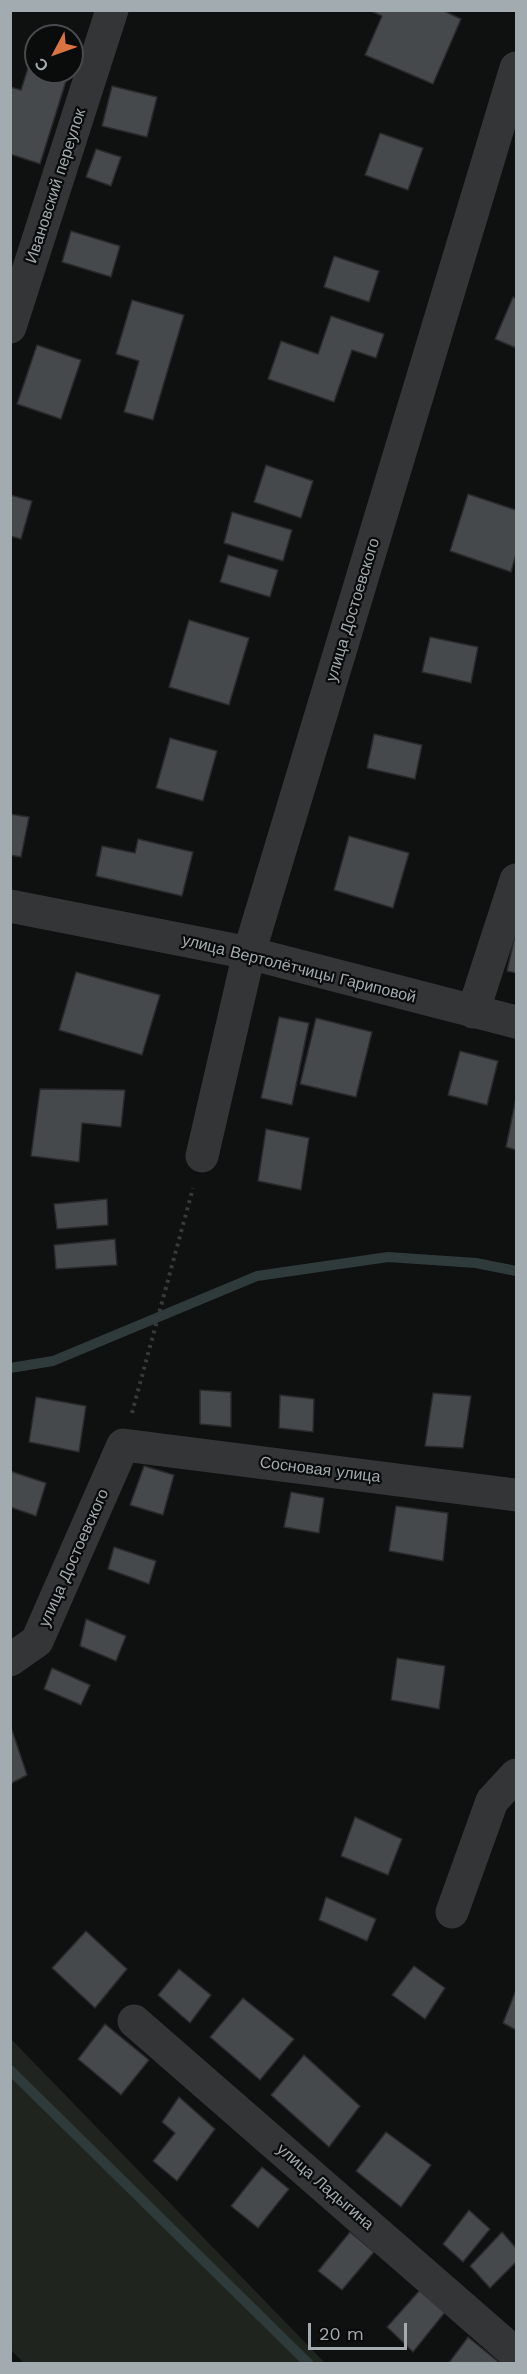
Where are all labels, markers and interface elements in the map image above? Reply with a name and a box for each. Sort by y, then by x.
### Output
north arrow [24,24,84,84]
text: С [31,54,53,75]
street label: Ивановский переулок [22,106,90,266]
street label: улица Достоевского [322,536,384,684]
street label: улица Вертолётчицы Гариповой [180,931,418,1007]
street label: Сосновая улица [259,1453,381,1487]
street label: улица Достоевского [35,1486,113,1630]
street label: улица Ладыгина [273,2140,377,2234]
scale bar [311,2311,410,2349]
text: 20 m [319,2323,364,2344]

